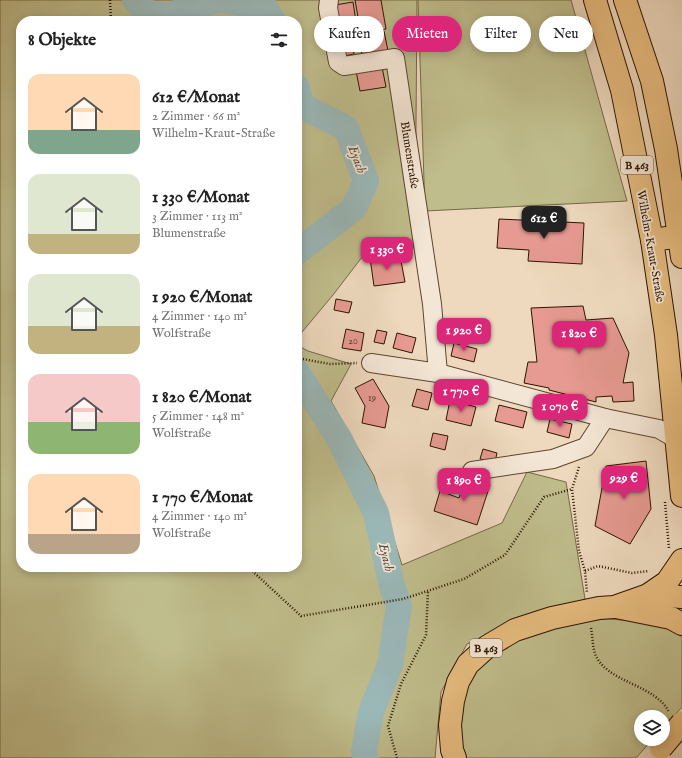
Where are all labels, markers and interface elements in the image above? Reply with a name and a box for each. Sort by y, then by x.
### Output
chip: Kaufen [314,16,384,52]
chip: Mieten [392,16,462,52]
chip: Filter [470,16,531,52]
chip: Neu [539,16,593,52]
icon: filters [268,29,290,51]
text: 8 Objekte [28,30,96,51]
text: 612 €/Monat [152,87,240,108]
icon: home [60,90,108,138]
text: 2 Zimmer · 66 m² [152,108,240,125]
street label: Blumenstraße [397,120,422,190]
text: Wilhelm-Kraut-Straße [152,125,275,142]
water label: Eyach [343,142,370,176]
road number: B 463 [621,156,653,174]
text: 1 330 €/Monat [152,187,250,208]
street label: Wilhelm-Kraut-Straße [633,189,668,304]
icon: home [60,190,108,238]
pin: 612 € [516,206,572,240]
text: 3 Zimmer · 113 m² [152,208,243,225]
text: 612 € [531,210,557,227]
text: Blumenstraße [152,225,226,242]
pin: 1 330 € [350,237,424,271]
text: 1 330 € [370,241,404,258]
text: 1 920 €/Monat [152,287,252,308]
icon: home [60,290,108,338]
text: 4 Zimmer · 140 m² [152,308,247,325]
pin: 1 920 € [427,318,501,352]
pin: 1 820 € [542,321,616,355]
text: 1 920 € [446,322,482,339]
text: Wolfstraße [152,325,211,342]
text: 1 820 € [561,325,597,342]
house number: 20 [348,335,358,348]
pin: 1 770 € [424,379,498,413]
text: 1 770 € [443,383,479,400]
text: 1 820 €/Monat [152,387,252,408]
icon: home [60,390,108,438]
house number: 19 [368,392,376,405]
pin: 1 070 € [523,394,597,428]
text: 1 070 € [542,398,579,415]
text: 5 Zimmer · 148 m² [152,408,244,425]
text: Wolfstraße [152,425,211,442]
pin: 929 € [596,466,652,500]
pin: 1 890 € [427,468,501,502]
text: 929 € [610,470,638,487]
text: 1 890 € [446,472,482,489]
text: 1 770 €/Monat [152,487,253,508]
icon: home [60,490,108,538]
text: 4 Zimmer · 140 m² [152,508,247,525]
text: Wolfstraße [152,525,211,542]
water label: Eyach [374,541,397,574]
road number: B 463 [470,639,502,657]
map controls [634,710,670,746]
button: layers [634,710,670,746]

